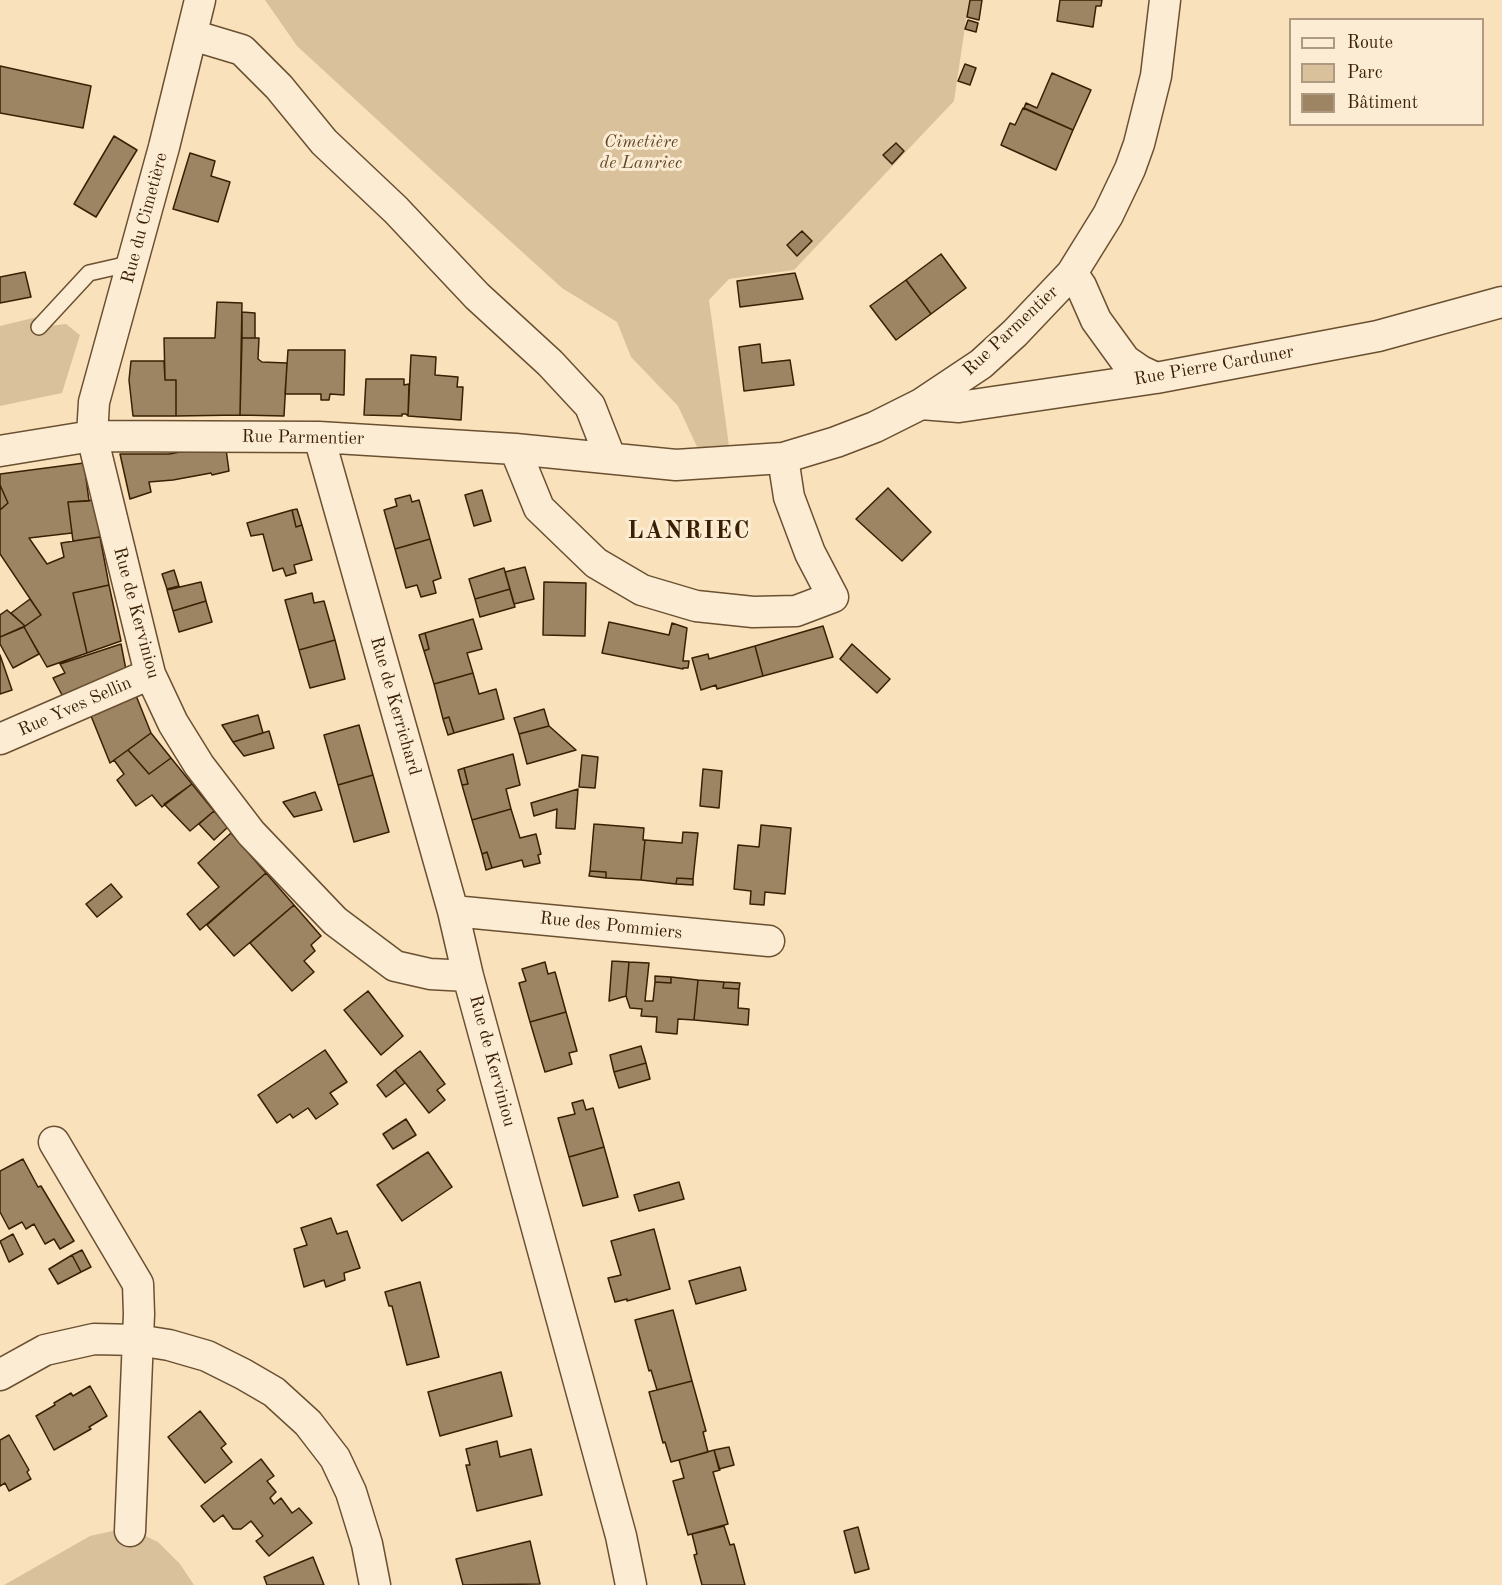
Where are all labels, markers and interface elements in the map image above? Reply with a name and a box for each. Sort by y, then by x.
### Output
legend [1289,18,1484,126]
text: Route [1347,34,1393,52]
text: Parc [1347,64,1383,82]
text: Bâtiment [1347,94,1418,112]
park label: Cimetière de Lanriec [600,131,682,174]
street label: Rue du Cimetière [117,150,173,286]
street label: Rue Parmentier [959,281,1063,381]
street label: Rue Pierre Carduner [1132,341,1296,391]
street label: Rue Parmentier [241,426,365,450]
district label: LANRIEC [627,518,751,546]
street label: Rue de Kerviniou [108,545,164,681]
street label: Rue de Kerrichard [365,634,425,778]
street label: Rue Yves Sellin [15,672,135,742]
street label: Rue des Pommiers [539,908,683,944]
street label: Rue de Kerviniou [464,993,520,1129]

